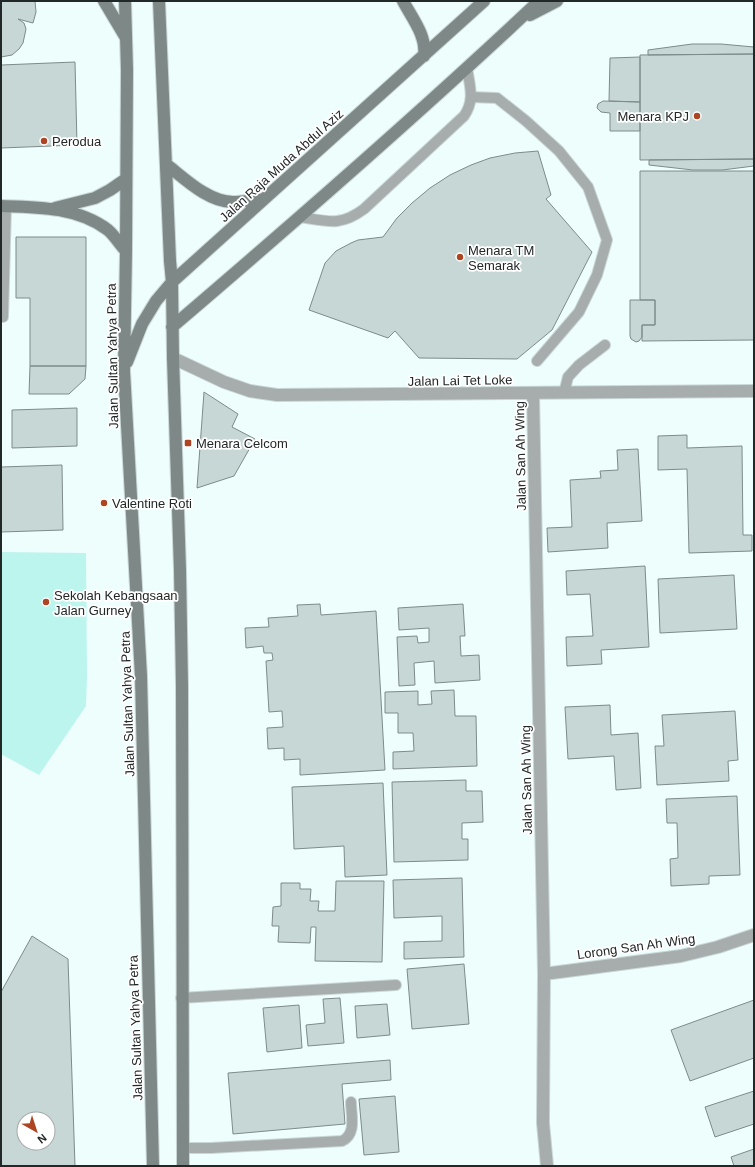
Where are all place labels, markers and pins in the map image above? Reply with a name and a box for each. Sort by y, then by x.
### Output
place label: Menara KPJ [617,109,689,124]
marker: Menara KPJ [692,111,702,121]
place label: Perodua [52,134,102,149]
marker: Perodua [39,136,49,146]
place label: Menara TM Semarak [468,243,534,273]
marker: Menara TM Semarak [455,252,465,262]
place label: Menara Celcom [196,436,288,451]
marker: Menara Celcom [183,438,193,448]
place label: Valentine Roti [112,496,192,511]
marker: Valentine Roti [99,498,109,508]
place label: Sekolah Kebangsaan Jalan Gurney [54,588,178,618]
marker: Sekolah Kebangsaan Jalan Gurney [41,597,51,607]

